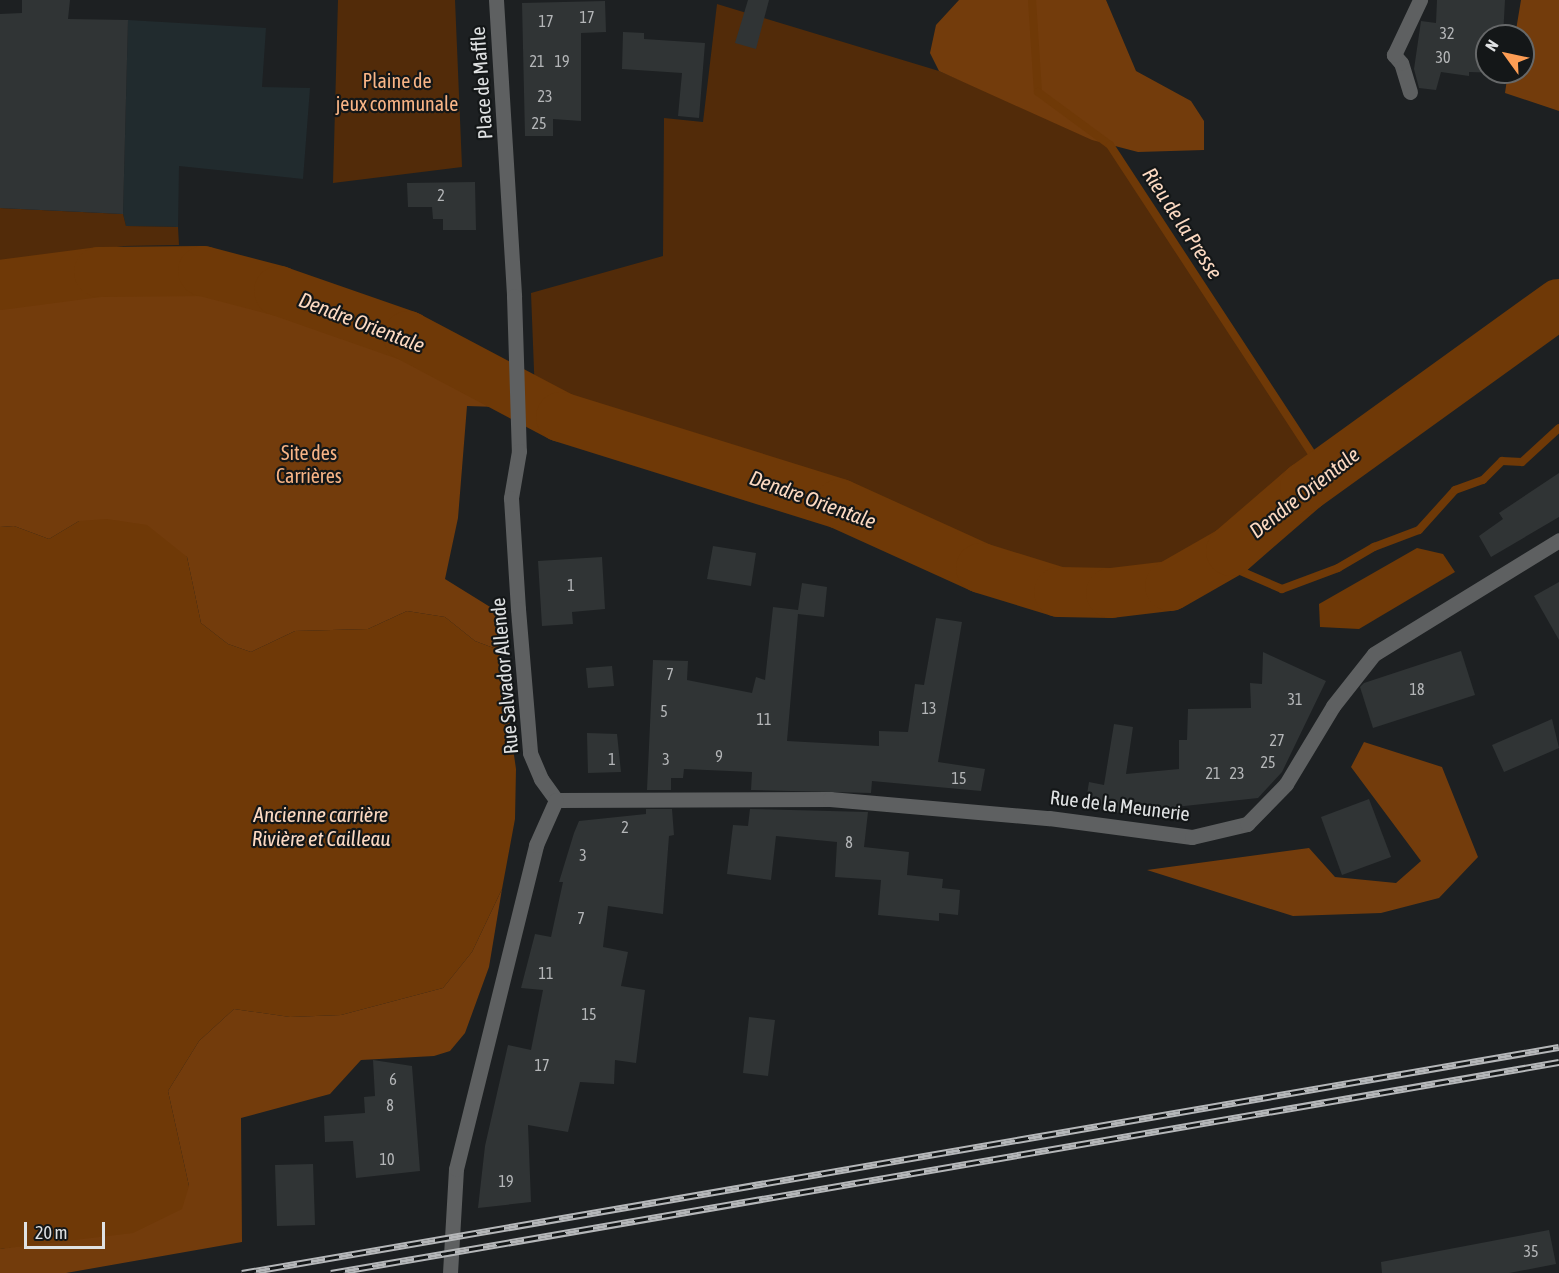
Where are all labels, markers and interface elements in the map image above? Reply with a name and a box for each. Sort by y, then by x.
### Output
house number: 17 [579,7,595,27]
house number: 17 [538,11,554,31]
house number: 32 [1439,23,1455,43]
north arrow [1475,24,1535,84]
street label: Place de Maffle [465,26,497,140]
text: N [1481,36,1502,54]
house number: 30 [1435,47,1451,67]
house number: 21 [529,51,545,71]
house number: 19 [554,51,570,71]
park label: Plaine de jeux communale [336,68,458,115]
house number: 23 [537,86,553,106]
house number: 25 [531,113,547,133]
water label: Rieu de la Presse [1138,163,1228,283]
house number: 2 [437,185,445,205]
water label: Dendre Orientale [295,286,429,358]
park label: Site des Carrières [276,441,342,488]
water label: Dendre Orientale [1244,441,1364,543]
water label: Dendre Orientale [746,464,880,534]
house number: 1 [567,575,575,595]
street label: Rue Salvador Allende [485,597,523,755]
house number: 7 [666,664,674,684]
house number: 18 [1409,679,1425,699]
house number: 31 [1287,689,1303,709]
house number: 13 [921,698,937,718]
house number: 5 [660,701,668,721]
house number: 11 [756,709,772,729]
house number: 27 [1269,730,1285,750]
house number: 9 [715,746,723,766]
house number: 1 [608,749,616,769]
house number: 3 [662,749,670,769]
house number: 25 [1260,752,1276,772]
house number: 21 [1205,763,1221,783]
house number: 23 [1229,763,1245,783]
house number: 15 [951,768,967,788]
street label: Rue de la Meunerie [1049,785,1191,825]
water label: Ancienne carrière Rivière et Cailleau [252,801,390,851]
house number: 2 [621,817,629,837]
house number: 8 [845,832,853,852]
house number: 3 [579,845,587,865]
house number: 7 [577,908,585,928]
house number: 11 [538,963,554,983]
house number: 15 [581,1004,597,1024]
house number: 17 [534,1055,550,1075]
house number: 6 [389,1069,397,1089]
house number: 8 [386,1095,394,1115]
house number: 10 [379,1149,395,1169]
house number: 19 [498,1171,514,1191]
scale bar [27,1210,108,1248]
text: 20 m [35,1222,67,1243]
house number: 35 [1523,1241,1539,1261]

